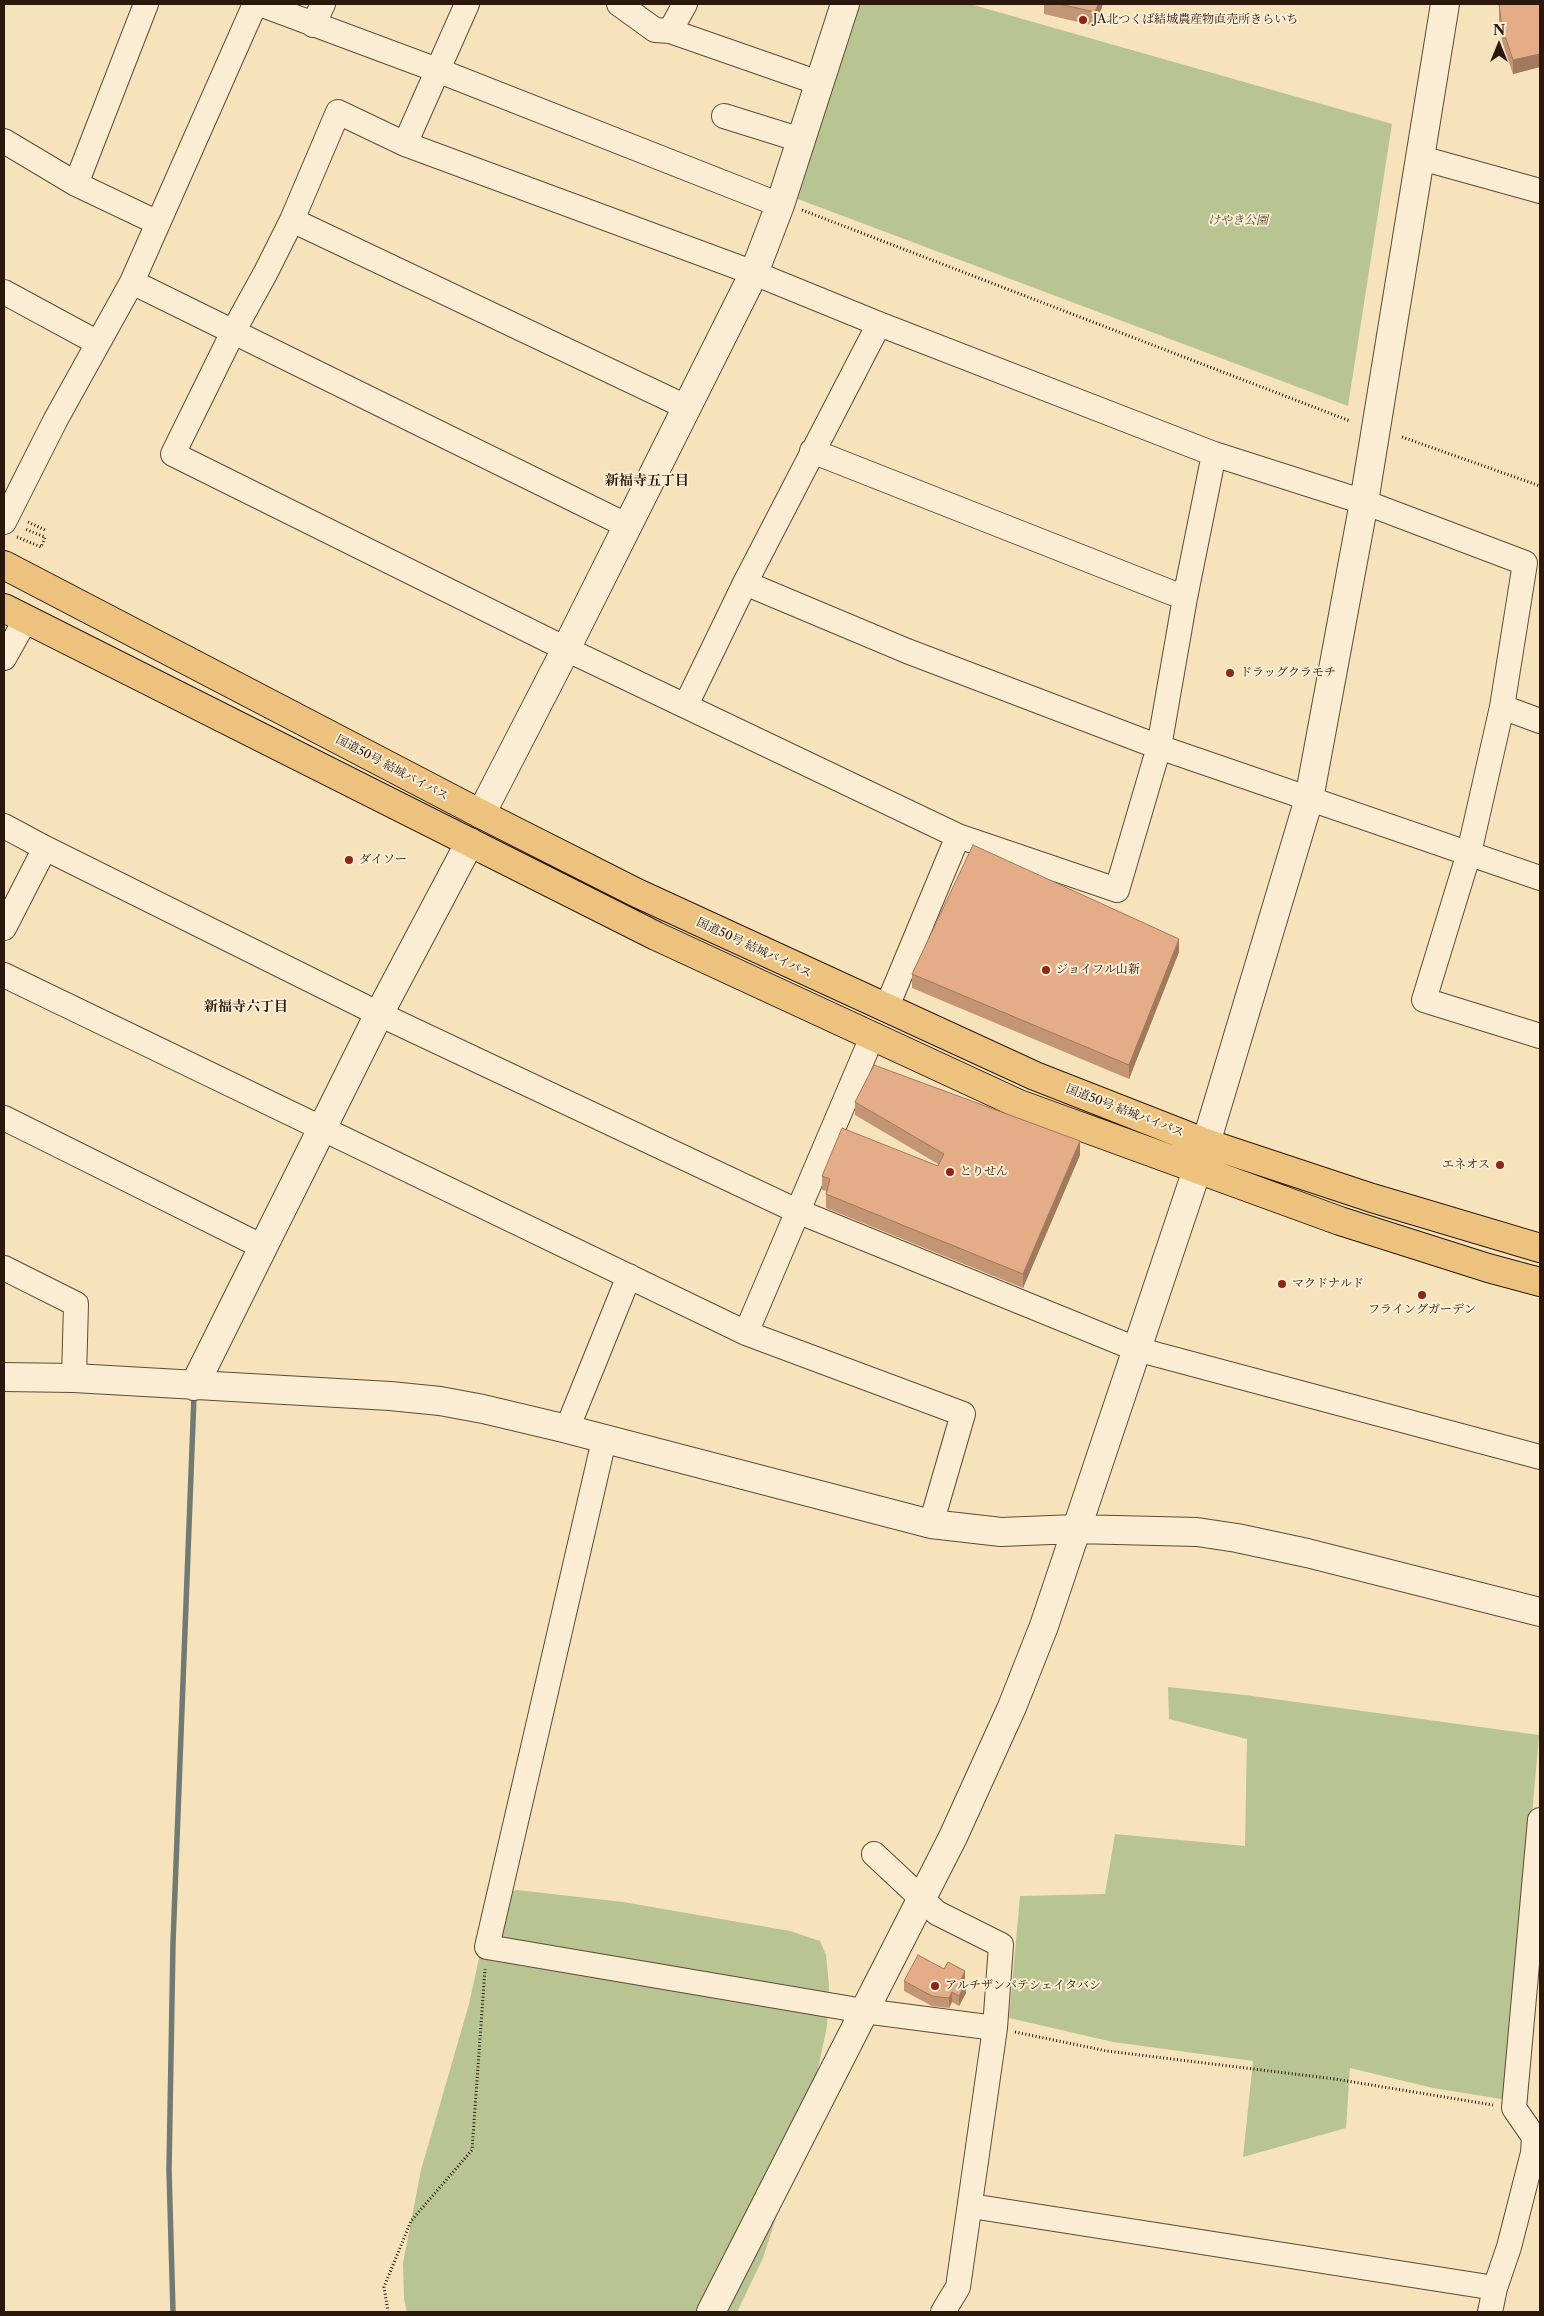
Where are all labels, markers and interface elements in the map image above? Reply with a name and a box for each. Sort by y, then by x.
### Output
place label: JA北つくば結城農産物直売所きらいち [1093,13,1298,27]
marker: JA北つくば結城農産物直売所きらいち [1077,14,1089,26]
north arrow [1474,20,1524,70]
text: N [1493,21,1505,39]
park label: けやき公園 [1208,214,1268,228]
district label: 新福寺五丁目 [605,473,689,489]
place label: ドラッグクラモチ [1240,666,1336,680]
marker: ドラッグクラモチ [1224,667,1236,679]
street label: 国道50号 結城バイパス [333,732,451,804]
place label: ダイソー [359,853,407,867]
marker: ダイソー [343,854,355,866]
street label: 国道50号 結城バイパス [694,915,814,981]
place label: ジョイフル山新 [1056,963,1140,977]
marker: ジョイフル山新 [1040,964,1052,976]
district label: 新福寺六丁目 [204,999,288,1015]
street label: 国道50号 結城バイパス [1064,1082,1186,1140]
place label: エネオス [1442,1158,1490,1172]
marker: エネオス [1494,1159,1506,1171]
place label: とりせん [960,1165,1008,1179]
marker: とりせん [944,1166,956,1178]
place label: マクドナルド [1292,1277,1364,1291]
marker: マクドナルド [1276,1278,1288,1290]
marker: フライングガーデン [1416,1289,1428,1301]
place label: フライングガーデン [1368,1303,1476,1317]
place label: アルチザンパテシェイタバシ [945,1979,1101,1993]
marker: アルチザンパテシェイタバシ [929,1980,941,1992]

